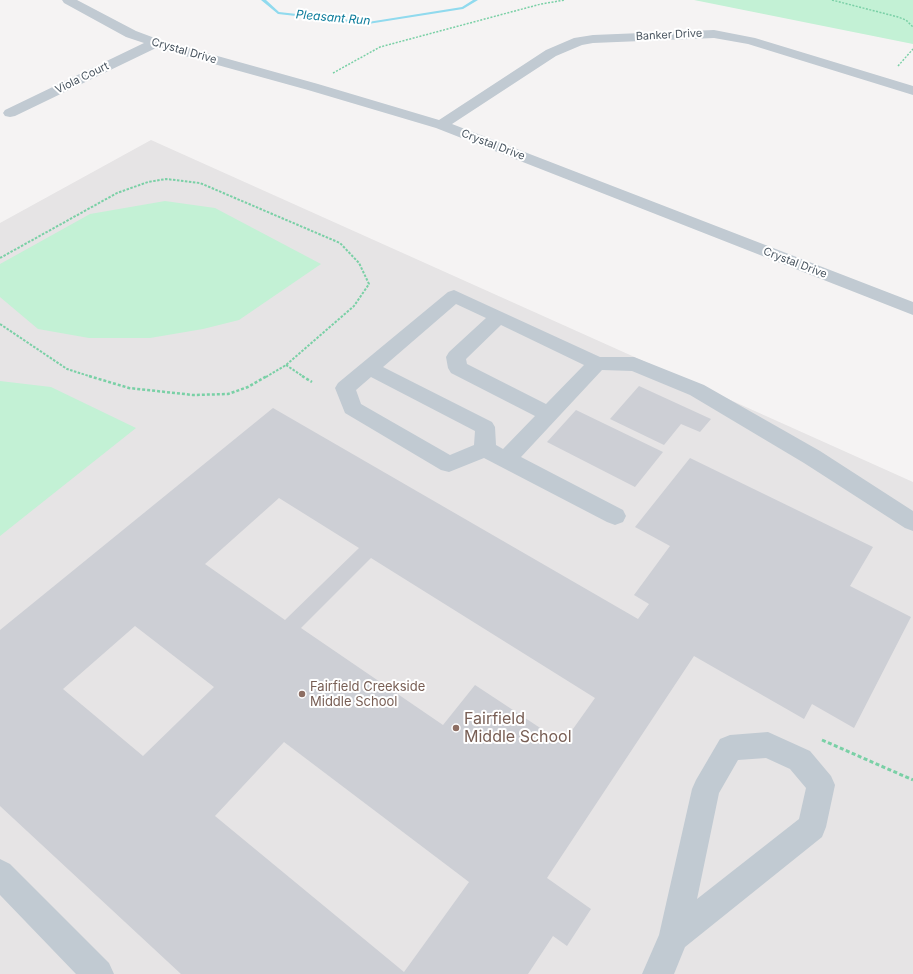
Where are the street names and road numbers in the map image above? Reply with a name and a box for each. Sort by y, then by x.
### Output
street label: Banker Drive [635,27,703,43]
street label: Crystal Drive [150,35,218,67]
street label: Viola Court [53,59,111,97]
street label: Crystal Drive [459,127,527,163]
street label: Crystal Drive [761,245,829,281]

